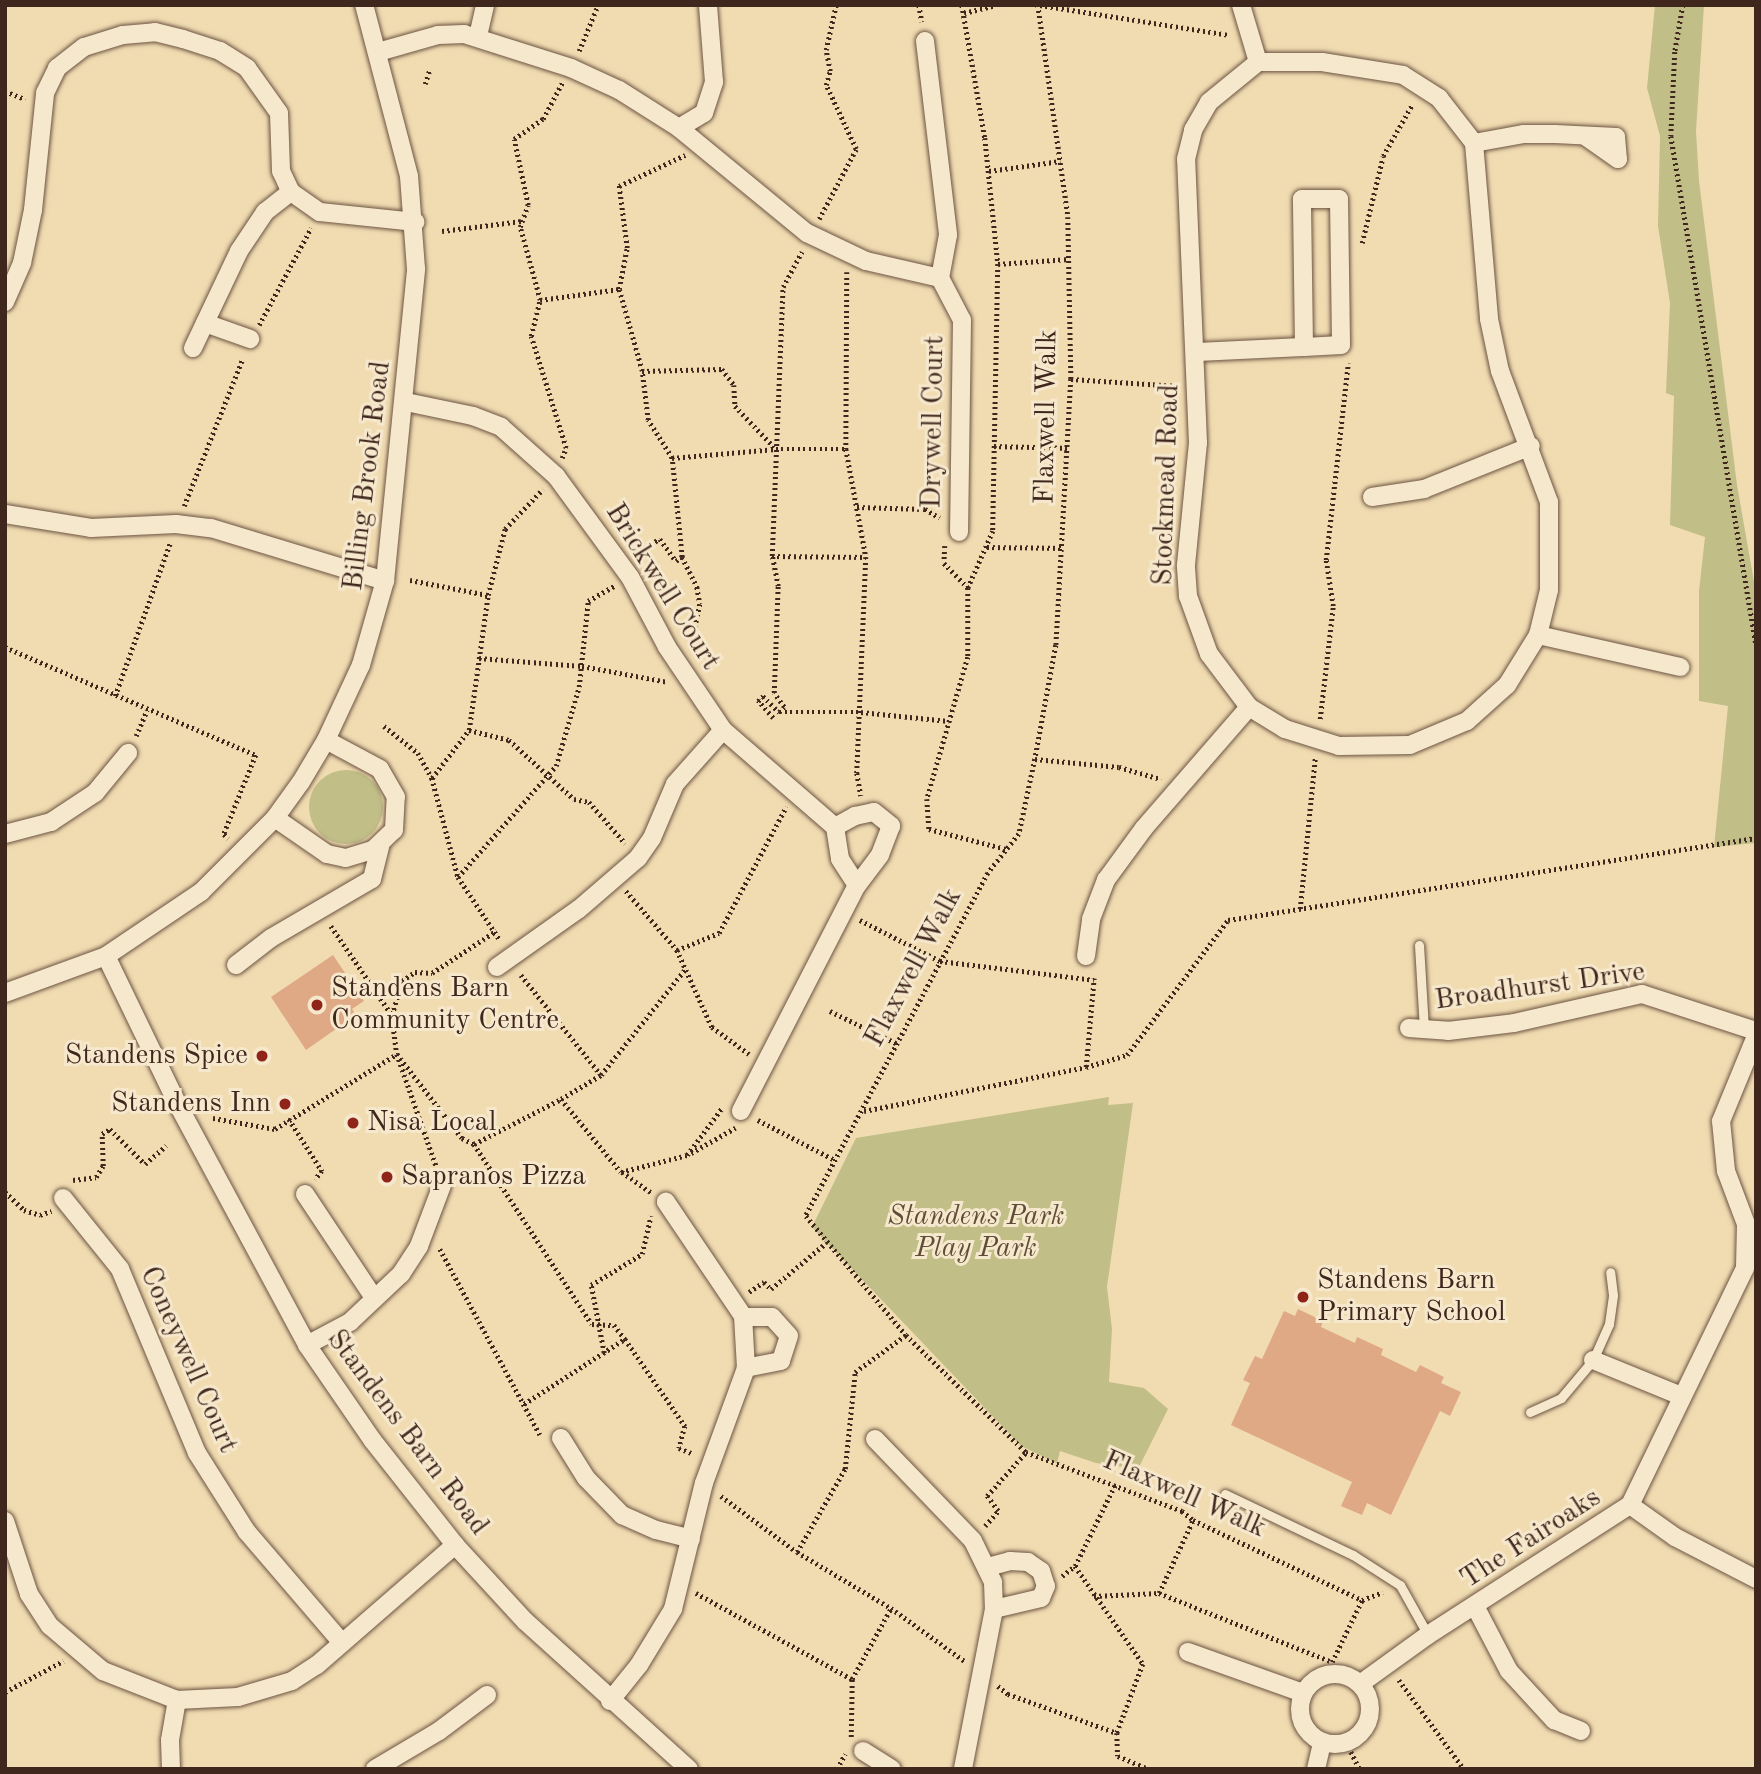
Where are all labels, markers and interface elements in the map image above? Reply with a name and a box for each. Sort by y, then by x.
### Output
street label: Flaxwell Walk [1029,329,1065,505]
street label: Drywell Court [916,335,952,509]
street label: Billing Brook Road [337,359,399,593]
street label: Stockmead Road [1147,384,1187,586]
street label: Brickwell Court [597,497,727,677]
street label: Flaxwell Walk [858,883,970,1053]
street label: Broadhurst Drive [1433,956,1647,1018]
place label: Standens Barn Community Centre [331,972,559,1038]
marker: Standens Barn Community Centre [309,997,325,1013]
place label: Standens Spice [65,1039,248,1073]
marker: Standens Spice [254,1048,270,1064]
place label: Standens Inn [111,1087,271,1121]
marker: Standens Inn [277,1096,293,1112]
place label: Nisa Local [367,1106,496,1140]
marker: Nisa Local [345,1115,361,1131]
place label: Sapranos Pizza [401,1160,586,1194]
marker: Sapranos Pizza [379,1169,395,1185]
park label: Standens Park Play Park [887,1200,1065,1266]
street label: Coneywell Court [132,1262,244,1458]
place label: Standens Barn Primary School [1317,1264,1505,1330]
marker: Standens Barn Primary School [1295,1289,1311,1305]
street label: Standens Barn Road [319,1324,495,1542]
street label: Flaxwell Walk [1097,1444,1271,1546]
street label: The Fairoaks [1455,1481,1607,1597]

